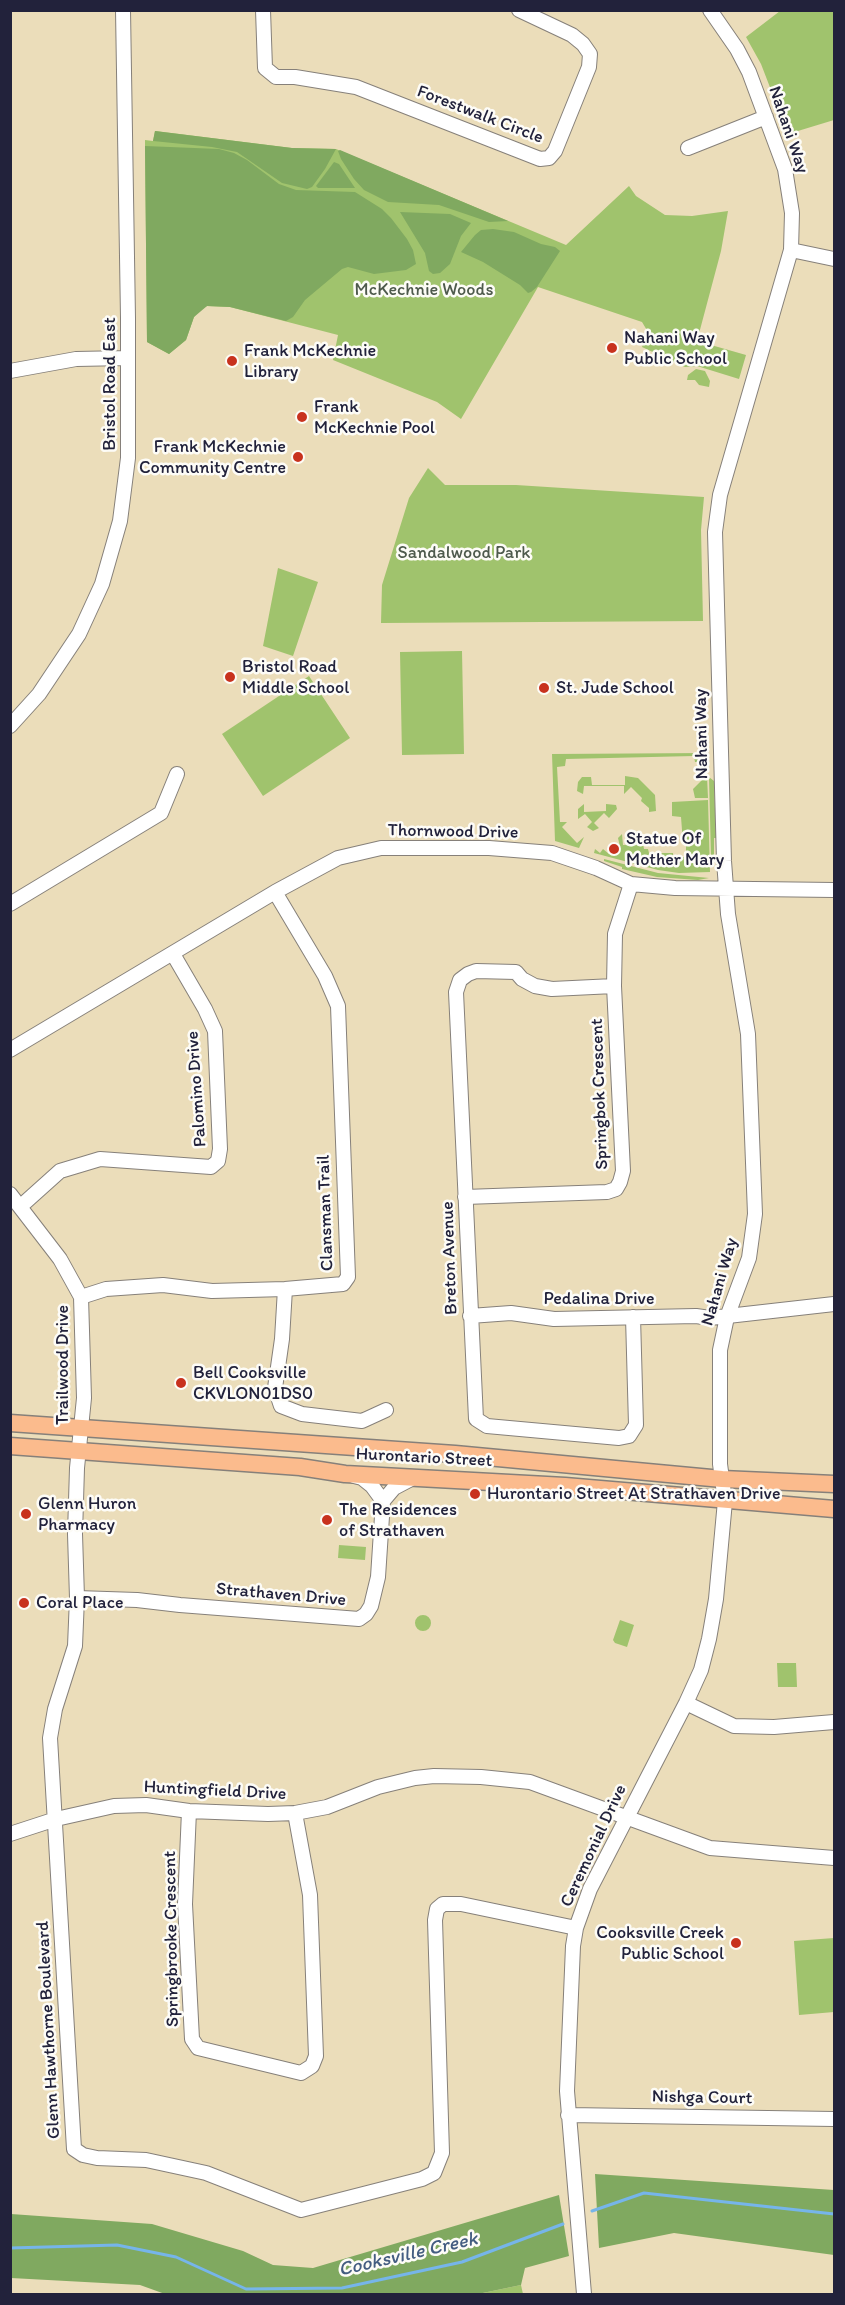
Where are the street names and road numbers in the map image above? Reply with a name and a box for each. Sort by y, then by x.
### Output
street label: Forestwalk Circle [414,81,546,149]
street label: Nahani Way [763,84,813,176]
street label: Bristol Road East [99,317,121,451]
street label: Nahani Way [690,688,714,780]
street label: Thornwood Drive [387,820,519,844]
street label: Springbok Crescent [587,1018,613,1170]
street label: Palomino Drive [182,1030,212,1148]
street label: Clansman Trail [313,1154,339,1272]
street label: Breton Avenue [437,1201,463,1315]
street label: Nahani Way [697,1235,743,1329]
street label: Pedalina Drive [544,1288,654,1310]
street label: Trailwood Drive [52,1305,74,1425]
street label: Hurontario Street [355,1444,493,1472]
street label: Strathaven Drive [215,1579,347,1611]
street label: Huntingfield Drive [143,1776,287,1806]
street label: Ceremonial Drive [556,1781,632,1911]
street label: Springbrooke Crescent [160,1851,184,2027]
street label: Glenn Hawthorne Boulevard [33,1920,65,2140]
street label: Nishga Court [652,2086,752,2110]

